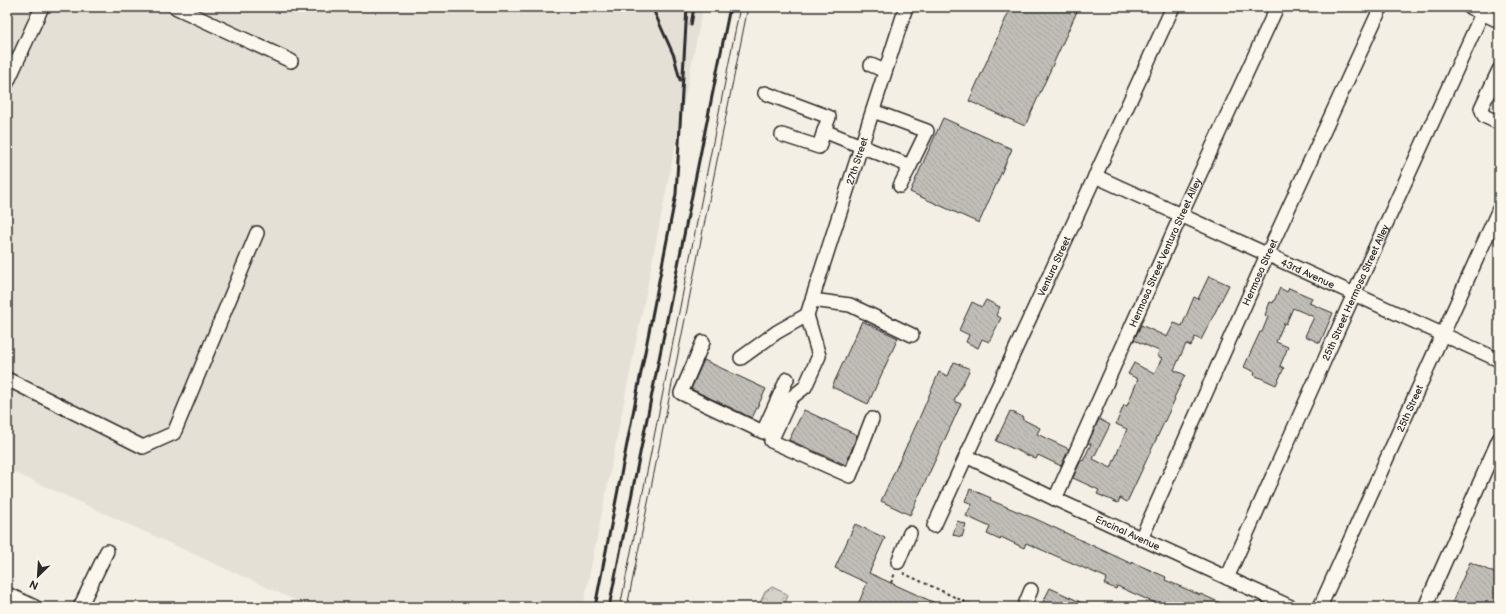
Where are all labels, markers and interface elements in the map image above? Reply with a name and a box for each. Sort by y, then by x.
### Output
street label: 27th Street [844,136,871,186]
street label: Hermosa Street Ventura Street Alley [1127,176,1204,329]
street label: 25th Street Hermosa Street Alley [1320,222,1392,363]
street label: Ventura Street [1036,235,1074,299]
street label: Hermosa Street [1240,237,1280,308]
street label: 43rd Avenue [1279,256,1336,291]
street label: 25th Street [1395,383,1426,434]
street label: Encinal Avenue [1093,513,1162,553]
north arrow [18,556,58,596]
text: N [27,577,40,592]

